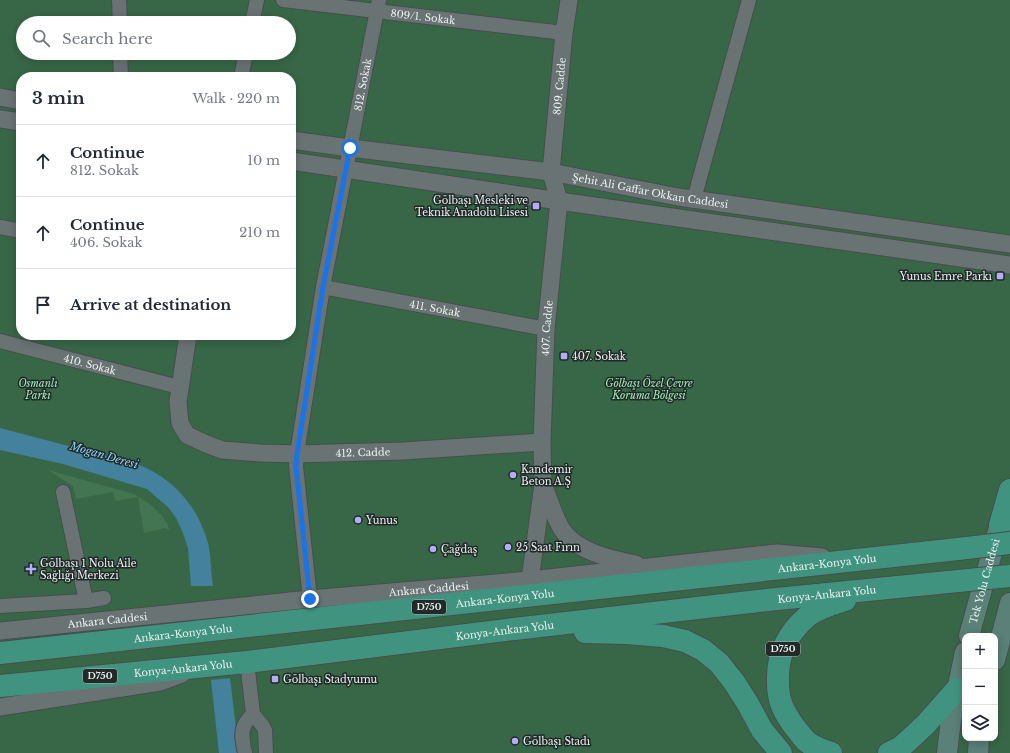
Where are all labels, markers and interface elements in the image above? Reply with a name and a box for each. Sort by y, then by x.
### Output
street label: 809/1. Sokak [390,7,457,27]
search box [16,16,296,60]
icon: search [30,27,52,49]
text: Search here [62,29,153,48]
street label: 812. Sokak [352,57,375,112]
street label: 809. Cadde [550,57,569,115]
text: 3 min [32,88,85,109]
text: Walk · 220 m [192,90,280,107]
route start [341,139,359,157]
text: Continue [70,143,145,162]
icon: ahead [32,150,54,172]
text: 10 m [247,152,280,169]
text: 812. Sokak [70,162,139,179]
street label: Şehit Ali Gaffar Okkan Caddesi [571,170,730,211]
place label: Gölbaşı Mesleki ve Teknik Anadolu Lisesi [415,194,529,219]
marker: Gölbaşı Mesleki ve Teknik Anadolu Lisesi [531,201,541,211]
text: Continue [70,215,145,234]
icon: ahead [32,222,54,244]
text: 210 m [239,224,280,241]
text: 406. Sokak [70,234,143,251]
place label: Yunus Emre Parkı [899,270,993,283]
marker: Yunus Emre Parkı [995,271,1005,281]
icon: arrive [32,294,54,316]
text: Arrive at destination [70,295,231,314]
street label: 411. Sokak [409,297,462,320]
street label: 407. Cadde [539,299,556,356]
place label: 407. Sokak [572,350,627,363]
marker: 407. Sokak [559,351,569,361]
street label: 410. Sokak [62,352,118,378]
park label: Gölbaşı Özel Çevre Koruma Bölgesi [605,376,693,402]
park label: Osmanlı Parkı [18,377,58,402]
water label: Mogan Deresi [67,438,140,472]
street label: 412. Cadde [335,445,391,460]
place label: Kandemir Beton A.Ş [521,463,573,488]
marker: Kandemir Beton A.Ş [508,470,518,480]
place label: Yunus [365,514,398,527]
marker: Yunus [353,515,363,525]
street label: Tek Yolu Caddesi [967,537,1003,625]
place label: 25 Saat Fırın [516,541,580,554]
marker: 25 Saat Fırın [503,542,513,552]
place label: Çağdaş [441,543,478,556]
marker: Çağdaş [428,544,438,554]
street label: Ankara-Konya Yolu [776,552,877,576]
place label: Gölbaşı 1 Nolu Aile Sağlığı Merkezi [40,557,137,582]
marker: Gölbaşı 1 Nolu Aile Sağlığı Merkezi [25,563,37,575]
street label: Ankara Caddesi [387,579,470,599]
street label: Konya-Ankara Yolu [777,583,877,606]
street label: Ankara-Konya Yolu [454,587,555,611]
route end [301,590,319,608]
road number: D750 [412,600,446,614]
street label: Ankara Caddesi [66,610,149,631]
street label: Konya-Ankara Yolu [455,618,555,643]
street label: Ankara-Konya Yolu [132,622,233,646]
map controls [962,633,998,741]
button: + [962,633,998,669]
road number: D750 [766,642,800,656]
street label: Konya-Ankara Yolu [133,657,233,680]
road number: D750 [83,669,117,683]
button: − [962,669,998,705]
place label: Gölbaşı Stadyumu [283,673,378,686]
marker: Gölbaşı Stadyumu [270,674,280,684]
button: layers [962,705,998,741]
place label: Gölbaşı Stadı [523,735,591,748]
marker: Gölbaşı Stadı [510,736,520,746]

